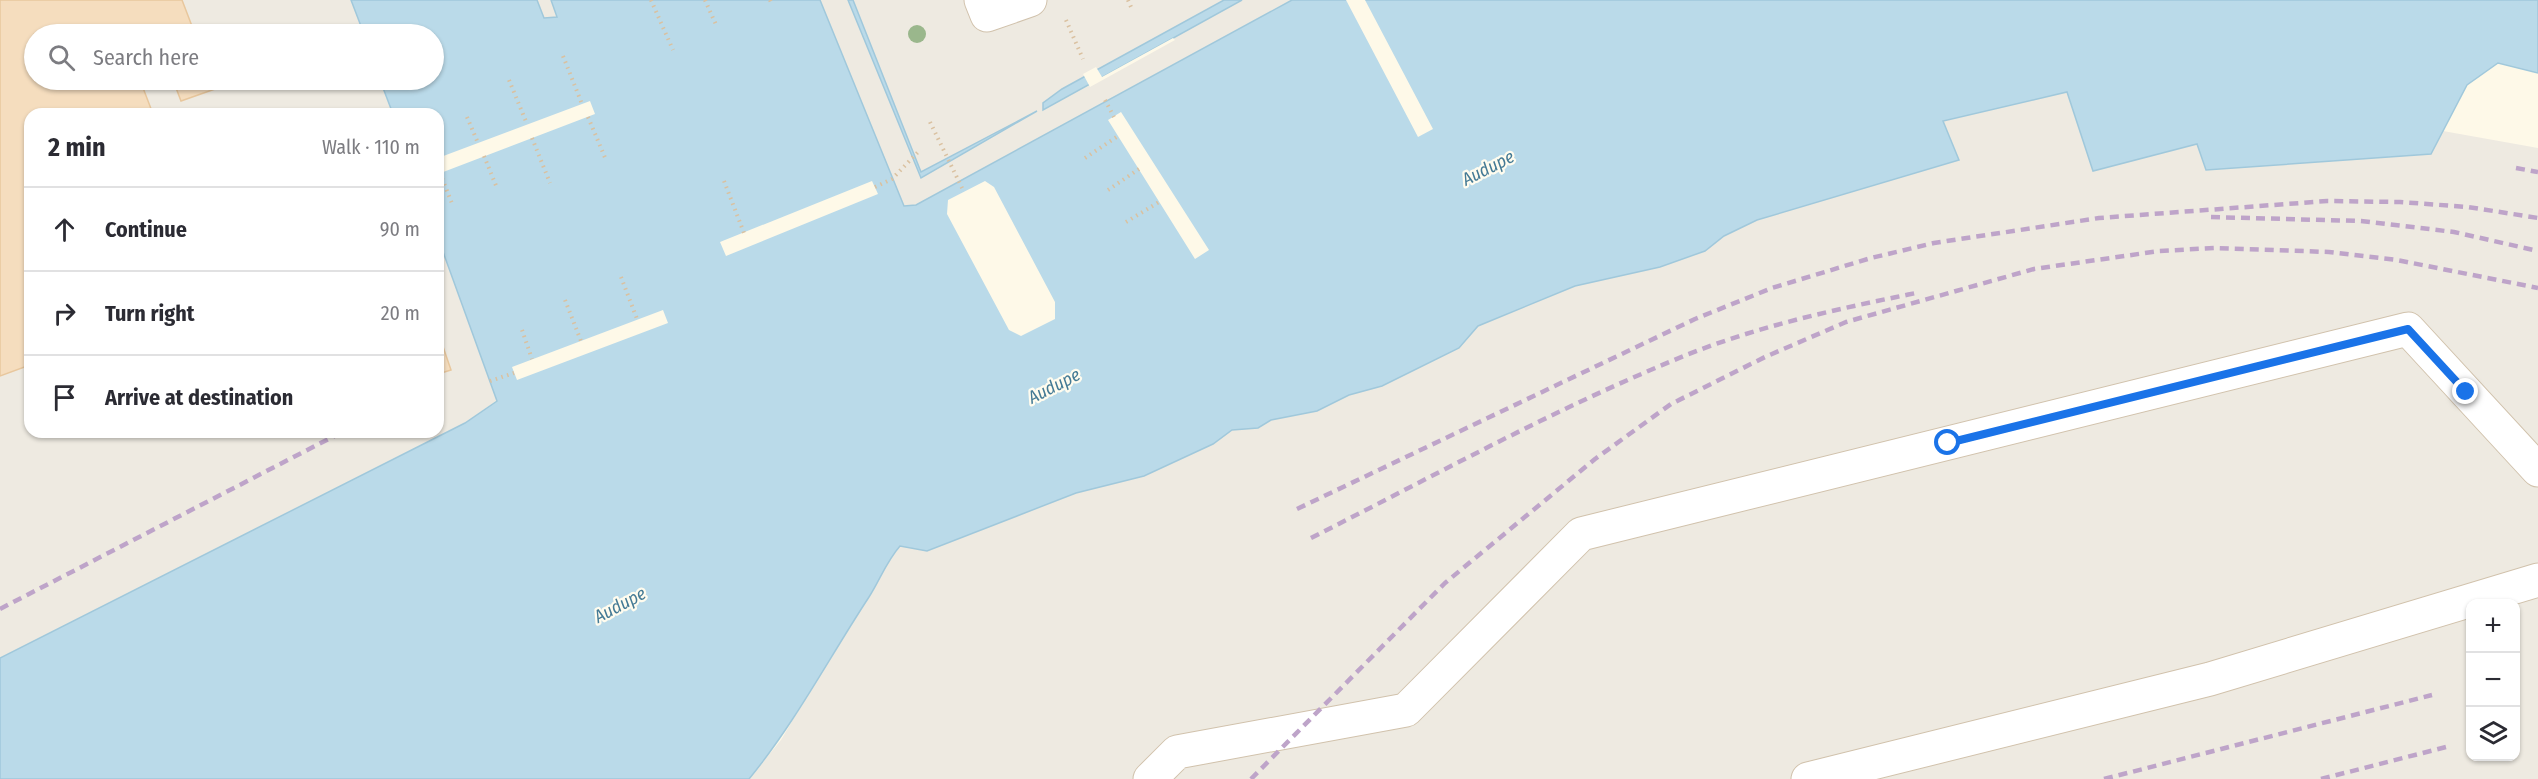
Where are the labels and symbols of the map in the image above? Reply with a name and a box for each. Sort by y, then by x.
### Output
water label: Audupe [1457,145,1518,191]
water label: Audupe [1023,363,1084,409]
route end [2452,378,2478,404]
route start [1934,429,1960,455]
water label: Audupe [589,582,650,628]

